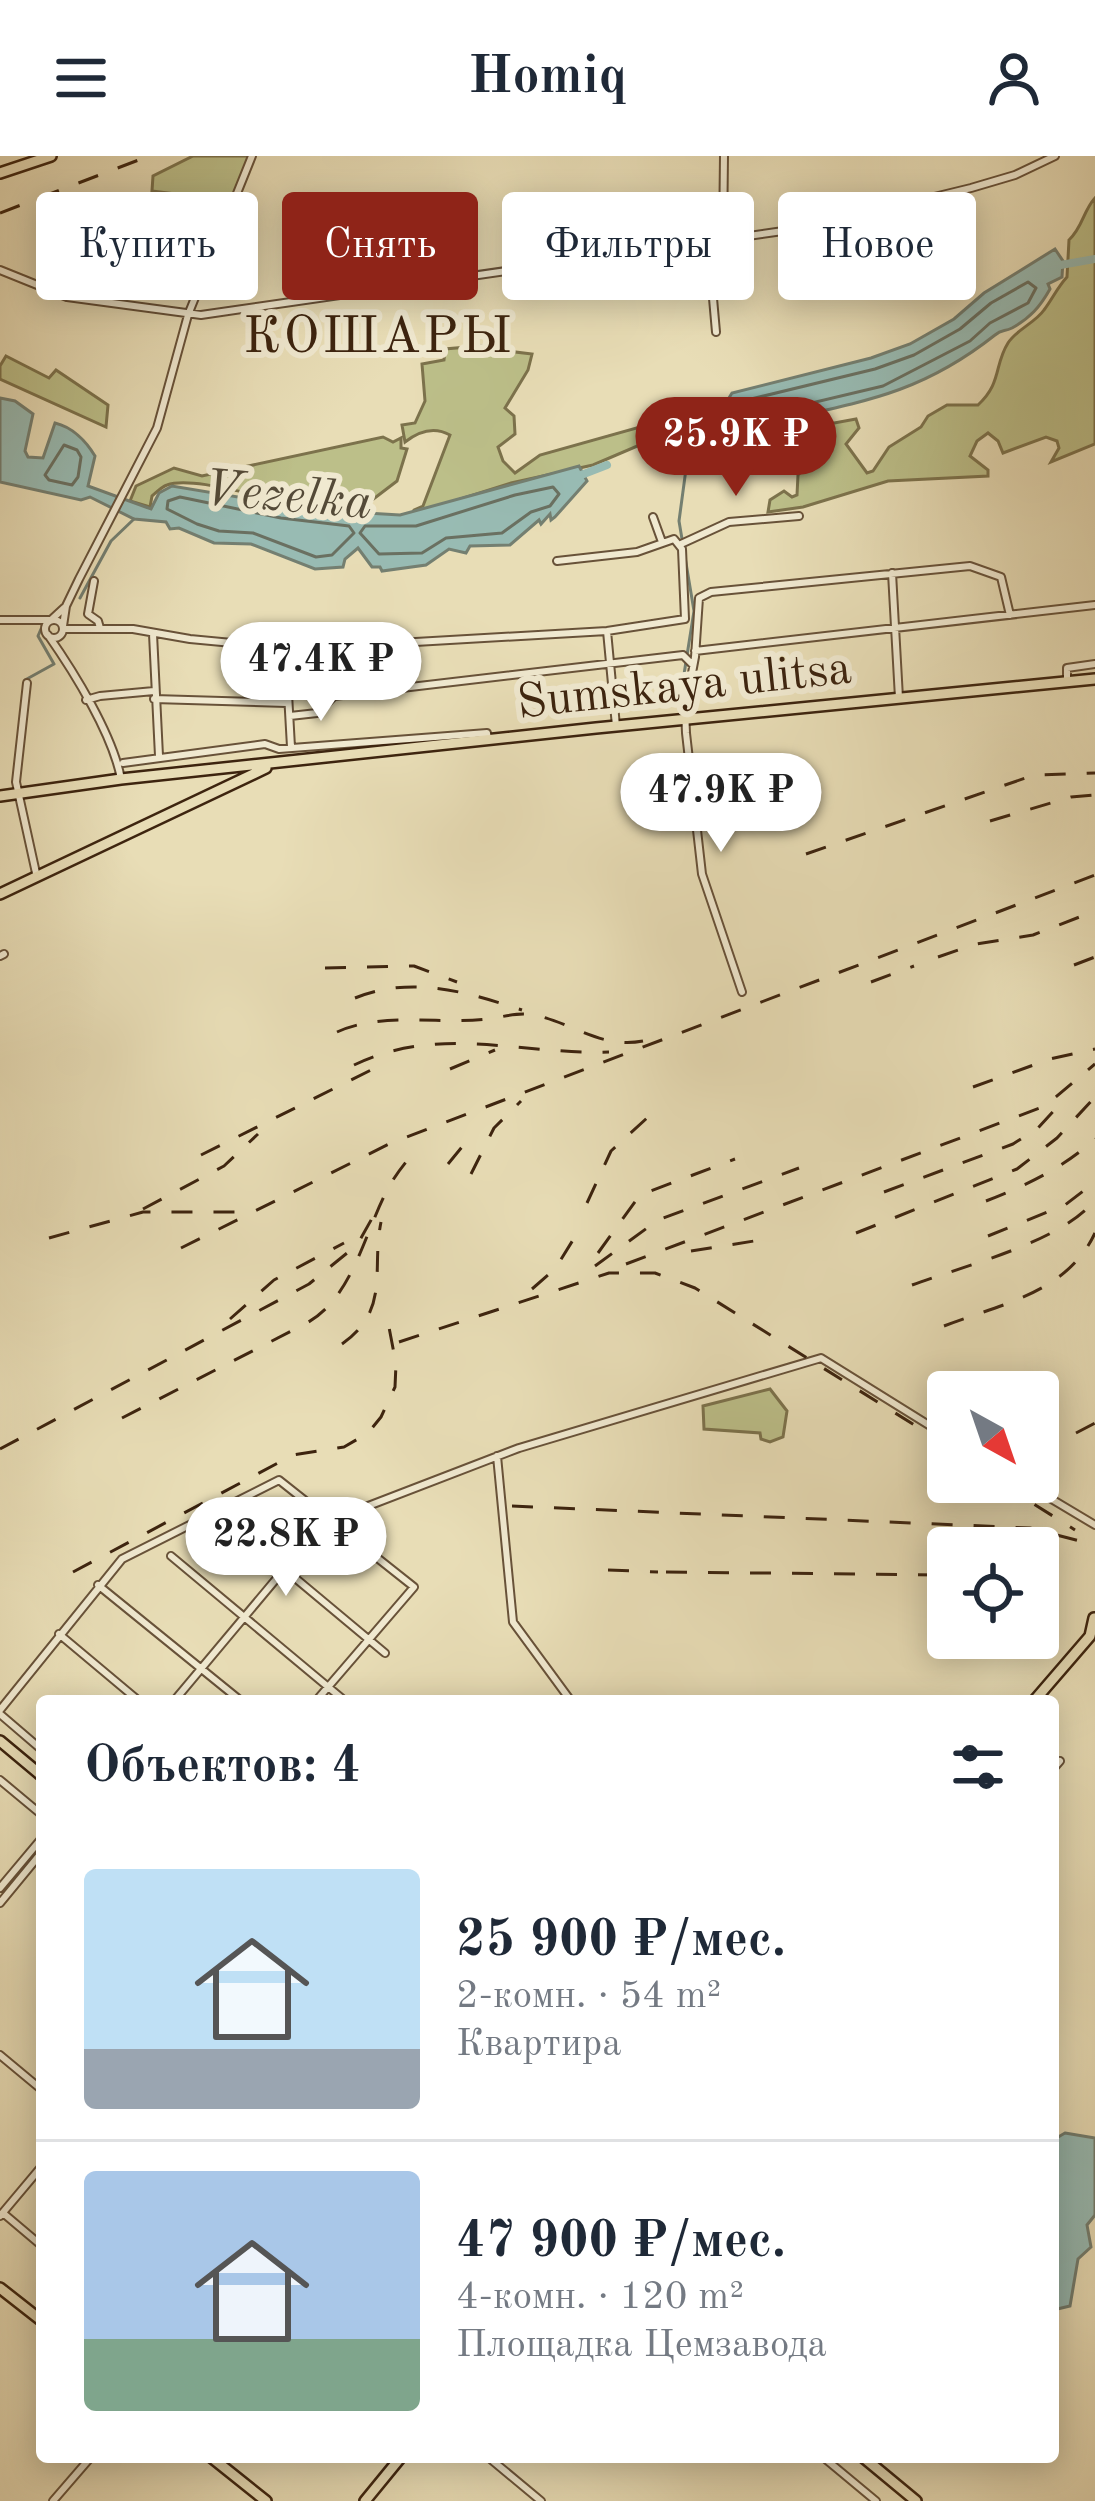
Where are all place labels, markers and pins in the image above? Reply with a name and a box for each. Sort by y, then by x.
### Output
pin: 25.9K ₽ [625,397,847,499]
pin: 47.4K ₽ [210,622,432,724]
pin: 47.9K ₽ [610,753,832,855]
pin: 22.8K ₽ [175,1497,397,1599]

